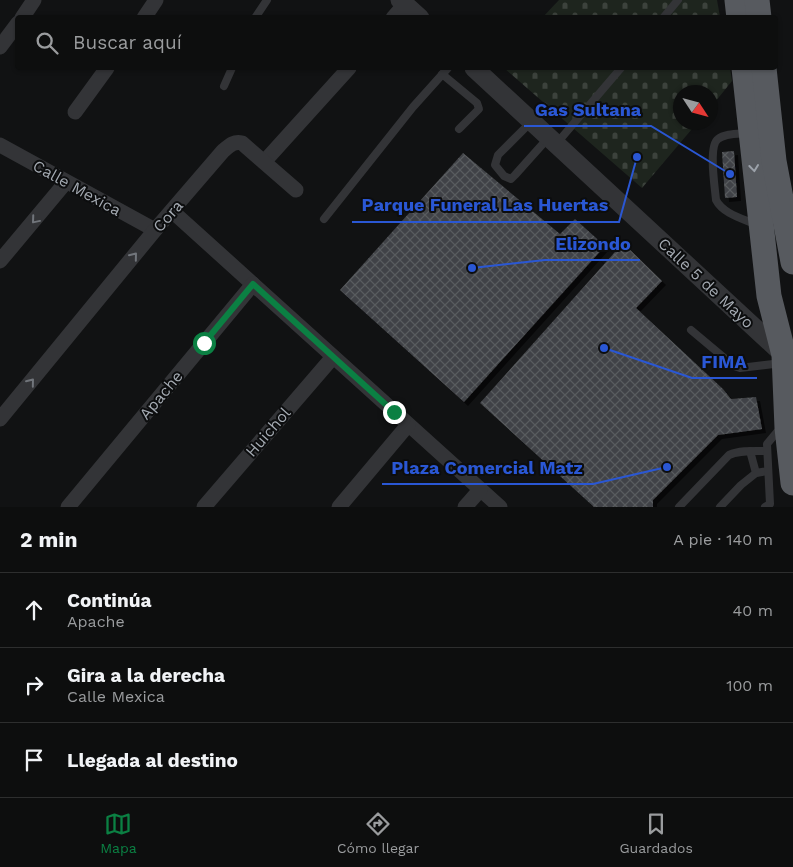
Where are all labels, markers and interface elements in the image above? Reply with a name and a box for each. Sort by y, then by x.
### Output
search box [15,15,778,70]
icon: search [33,29,61,57]
text: Buscar aquí [73,31,182,54]
north arrow [673,85,718,130]
callout: Gas Sultana [524,93,651,126]
text: Gas Sultana [535,99,642,120]
street label: Calle Mexica [30,156,124,220]
one-way arrow [748,165,759,173]
callout: Parque Funeral Las Huertas [352,189,619,222]
text: Parque Funeral Las Huertas [362,194,609,215]
street label: Cora [149,196,187,236]
one-way arrow [31,214,40,223]
callout: Elizondo [545,227,640,260]
text: Elizondo [555,233,631,254]
street label: Calle 5 de Mayo [654,234,758,332]
one-way arrow [128,253,137,262]
route start [193,332,216,355]
callout: FIMA [692,345,757,378]
text: FIMA [701,351,747,372]
street label: Apache [135,367,187,423]
one-way arrow [25,378,34,387]
route end [383,401,406,424]
street label: Huichol [241,403,295,461]
callout: Plaza Comercial Matz [382,451,593,484]
text: Plaza Comercial Matz [391,457,583,478]
text: 2 min [20,527,77,552]
text: A pie · 140 m [673,530,773,549]
text: Continúa [67,589,151,612]
icon: ahead [20,596,48,624]
text: 40 m [733,601,773,620]
text: Apache [67,612,125,631]
text: Gira a la derecha [67,664,225,687]
icon: right [20,671,48,699]
text: 100 m [726,676,773,695]
text: Calle Mexica [67,687,165,706]
icon: arrive [20,746,48,774]
text: Llegada al destino [67,749,238,772]
tab: Mapa [100,810,137,856]
tab: Cómo llegar [337,810,419,856]
tab: Guardados [619,810,693,856]

